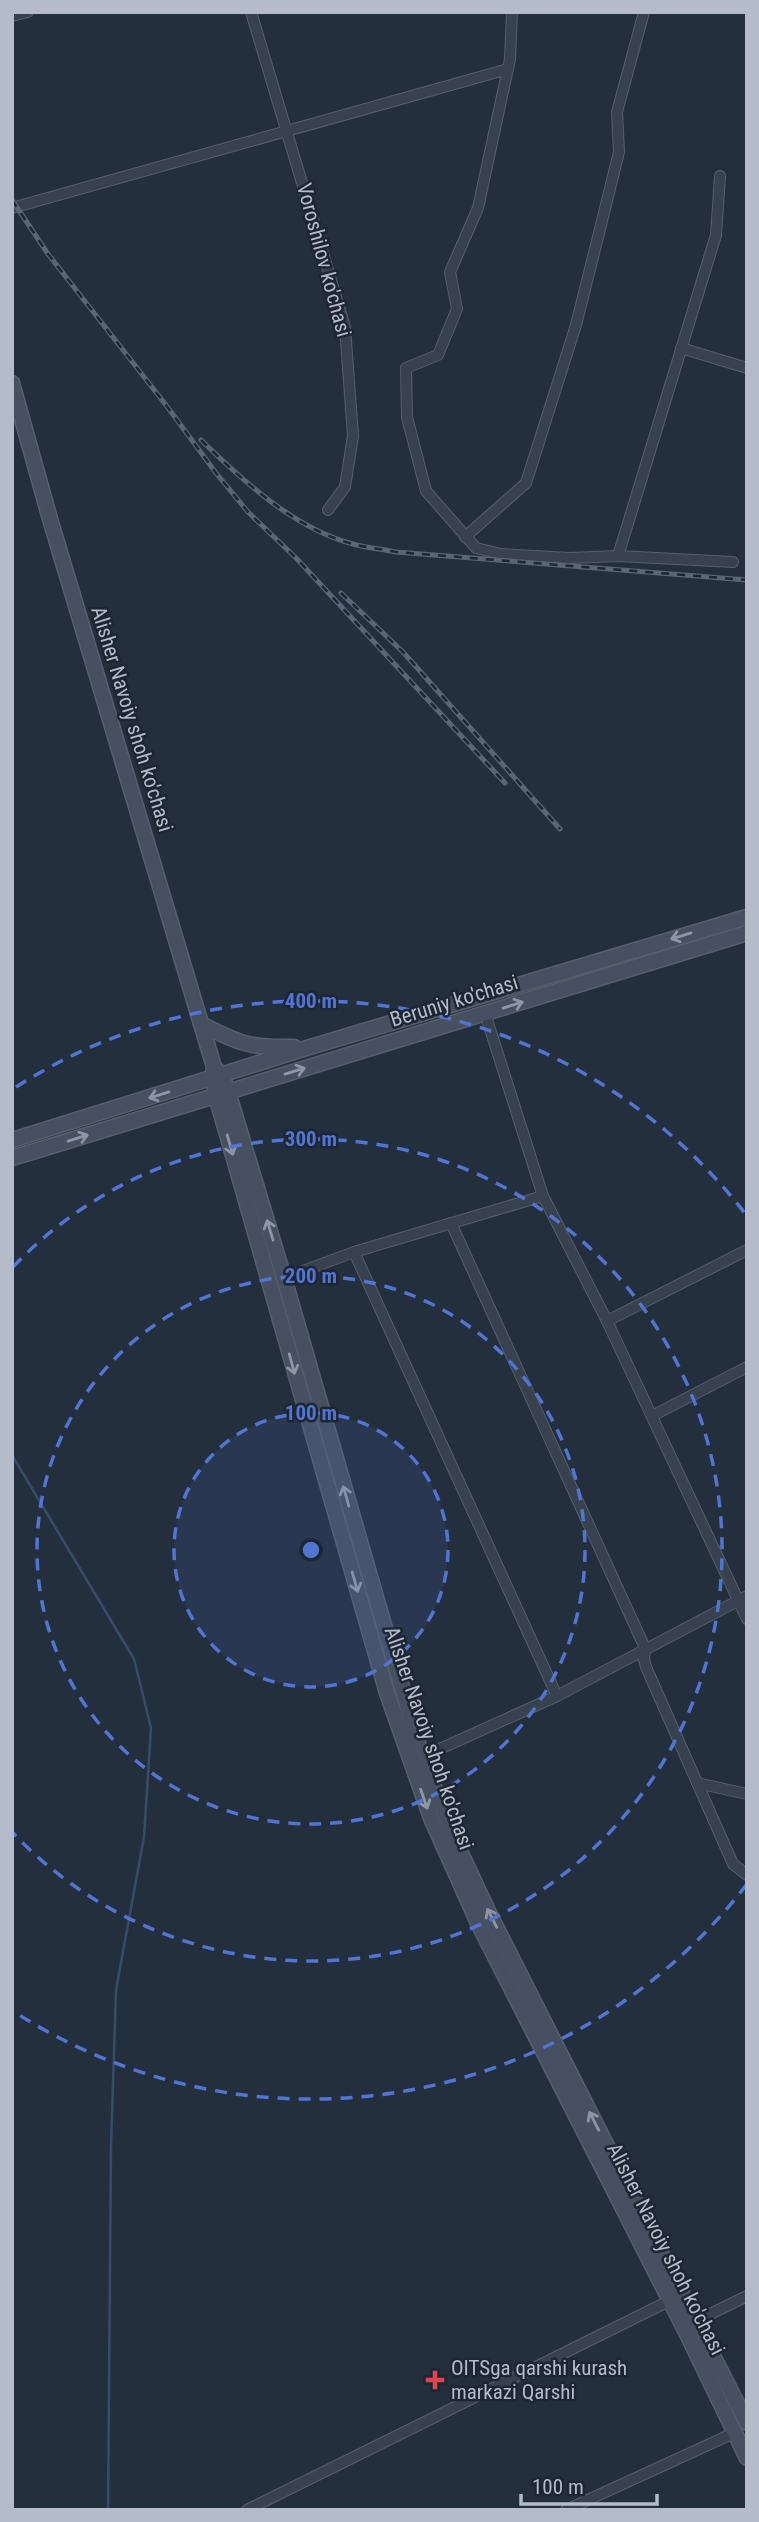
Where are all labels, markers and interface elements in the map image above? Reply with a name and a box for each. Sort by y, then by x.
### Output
street label: Voroshilov ko'chasi [292,181,356,339]
street label: Alisher Navoiy shoh ko'chasi [86,603,178,835]
one-way arrow [671,931,693,944]
street label: Beruniy ko'chasi [387,970,521,1032]
text: 400 m [285,989,337,1013]
one-way arrow [501,998,523,1010]
one-way arrow [284,1064,306,1077]
one-way arrow [148,1090,170,1103]
text: 300 m [285,1127,337,1151]
one-way arrow [66,1131,88,1144]
one-way arrow [225,1133,238,1155]
one-way arrow [262,1219,275,1241]
text: 200 m [285,1264,337,1288]
one-way arrow [286,1352,299,1374]
text: 100 m [285,1401,337,1425]
one-way arrow [338,1485,351,1507]
centre of rings [299,1538,323,1562]
one-way arrow [349,1571,362,1593]
street label: Alisher Navoiy shoh ko'chasi [379,1623,479,1853]
one-way arrow [419,1787,431,1809]
one-way arrow [484,1908,498,1929]
one-way arrow [587,2111,601,2132]
street label: Alisher Navoiy shoh ko'chasi [602,2139,730,2359]
place label: OITSga qarshi kurash markazi Qarshi [451,2356,627,2404]
marker: OITSga qarshi kurash markazi Qarshi [425,2370,445,2390]
scale bar [521,2462,658,2506]
text: 100 m [532,2475,584,2499]

